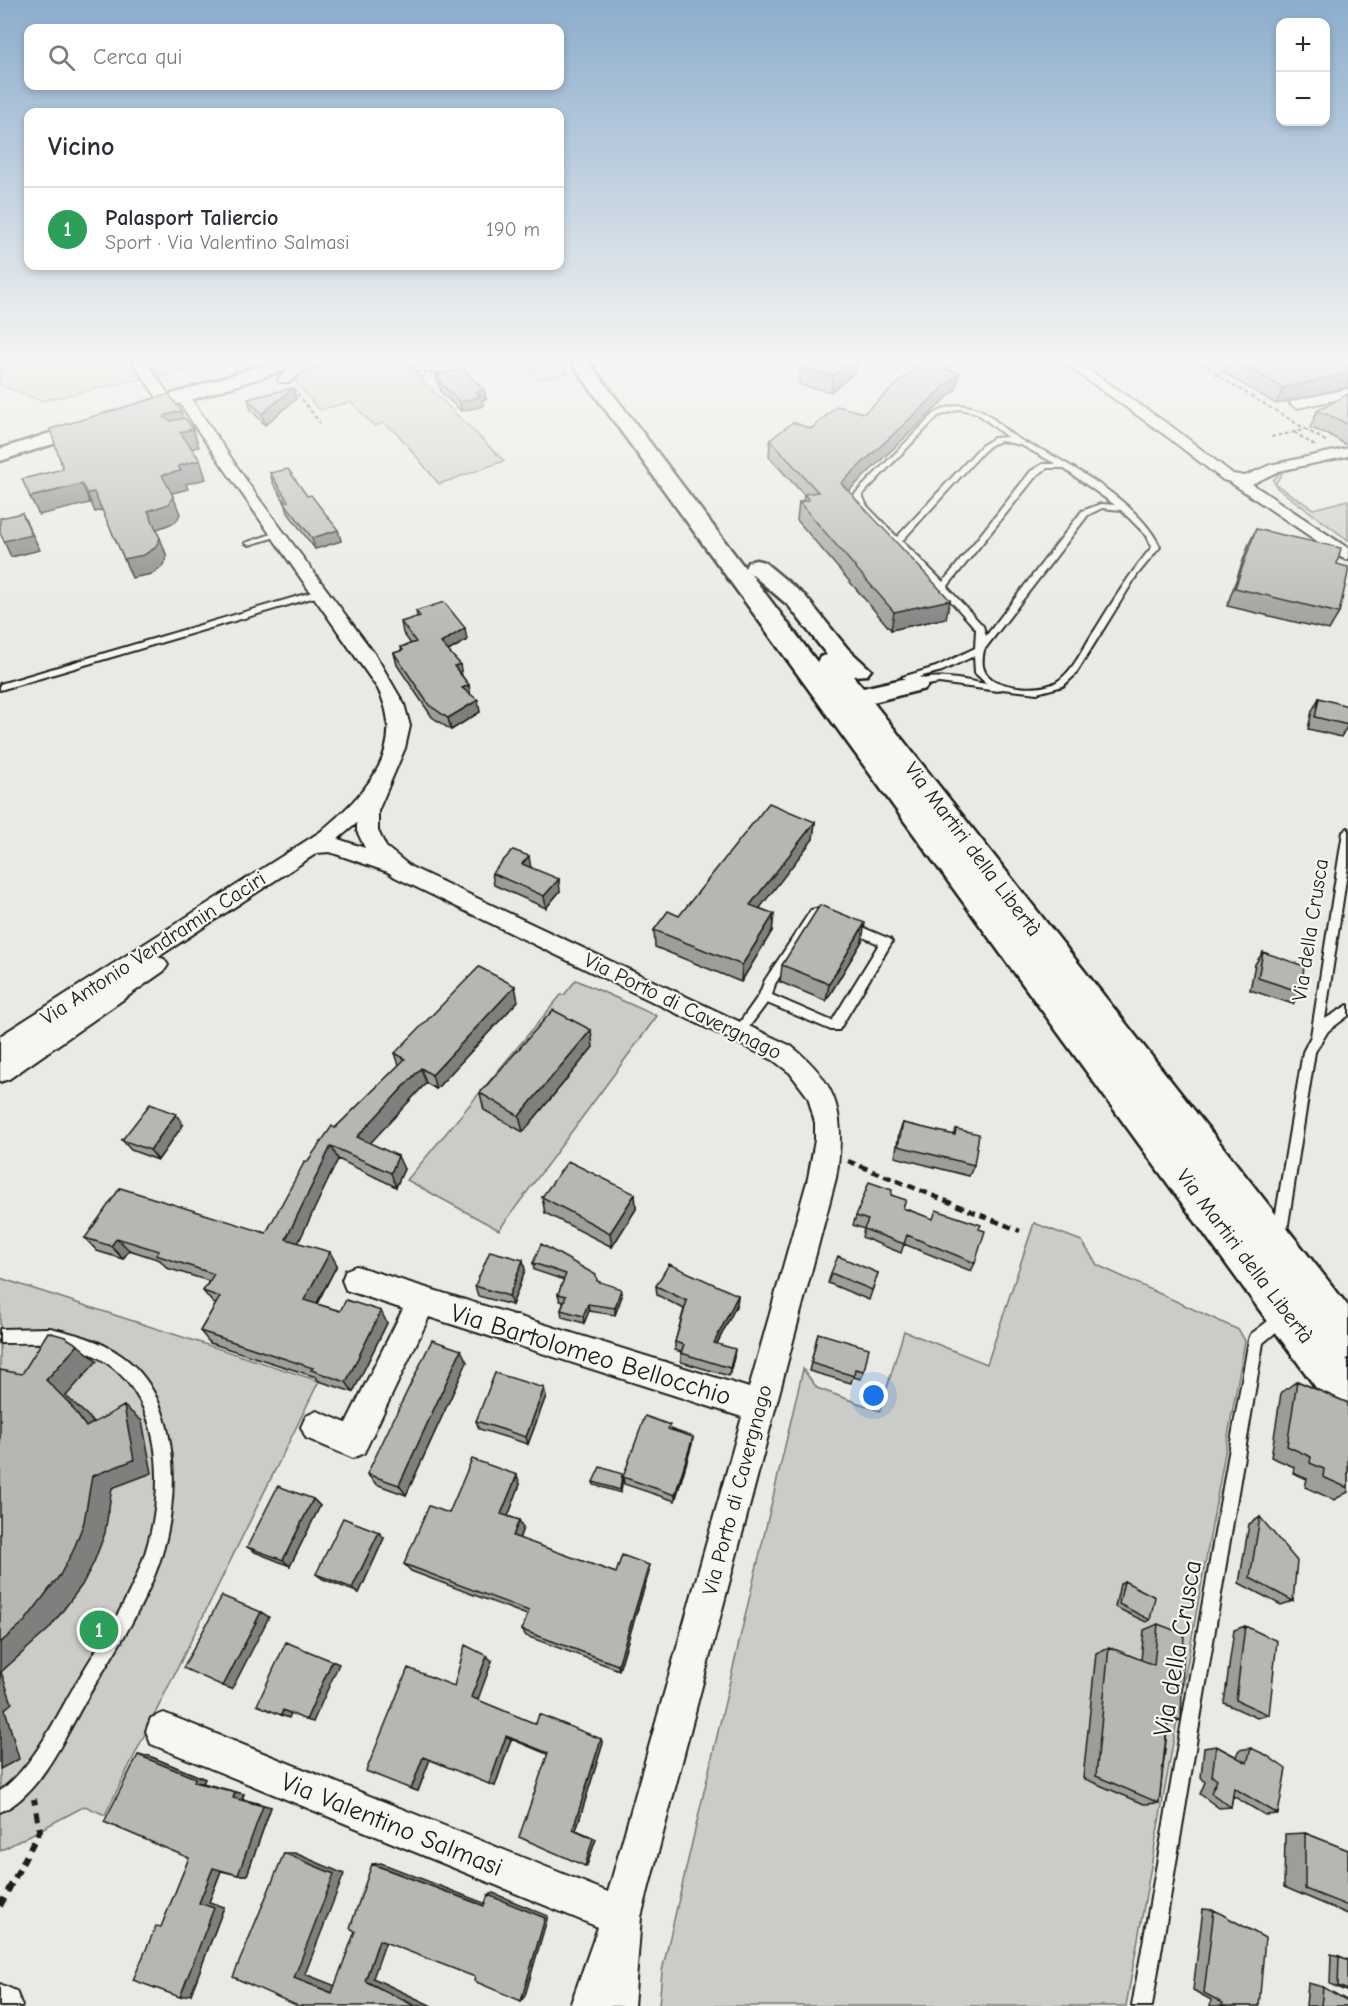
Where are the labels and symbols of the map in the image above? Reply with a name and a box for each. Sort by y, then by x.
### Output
street label: Via Martiri della Libertà [900,757,1046,941]
street label: Via della Crusca [1287,857,1333,1003]
street label: Via Antonio Vendramin Caciri [36,866,270,1030]
street label: Via Porto di Cavergnago [580,948,786,1064]
street label: Via Martiri della Libertà [1172,1164,1318,1348]
street label: Via Bartolomeo Bellocchio [447,1298,735,1412]
your location [859,1381,888,1410]
street label: Via Porto di Cavergnago [697,1382,777,1598]
street label: Via della Crusca [1148,1558,1208,1739]
pin: 1 [80,1608,118,1652]
street label: Via Valentino Salmasi [277,1767,507,1883]

